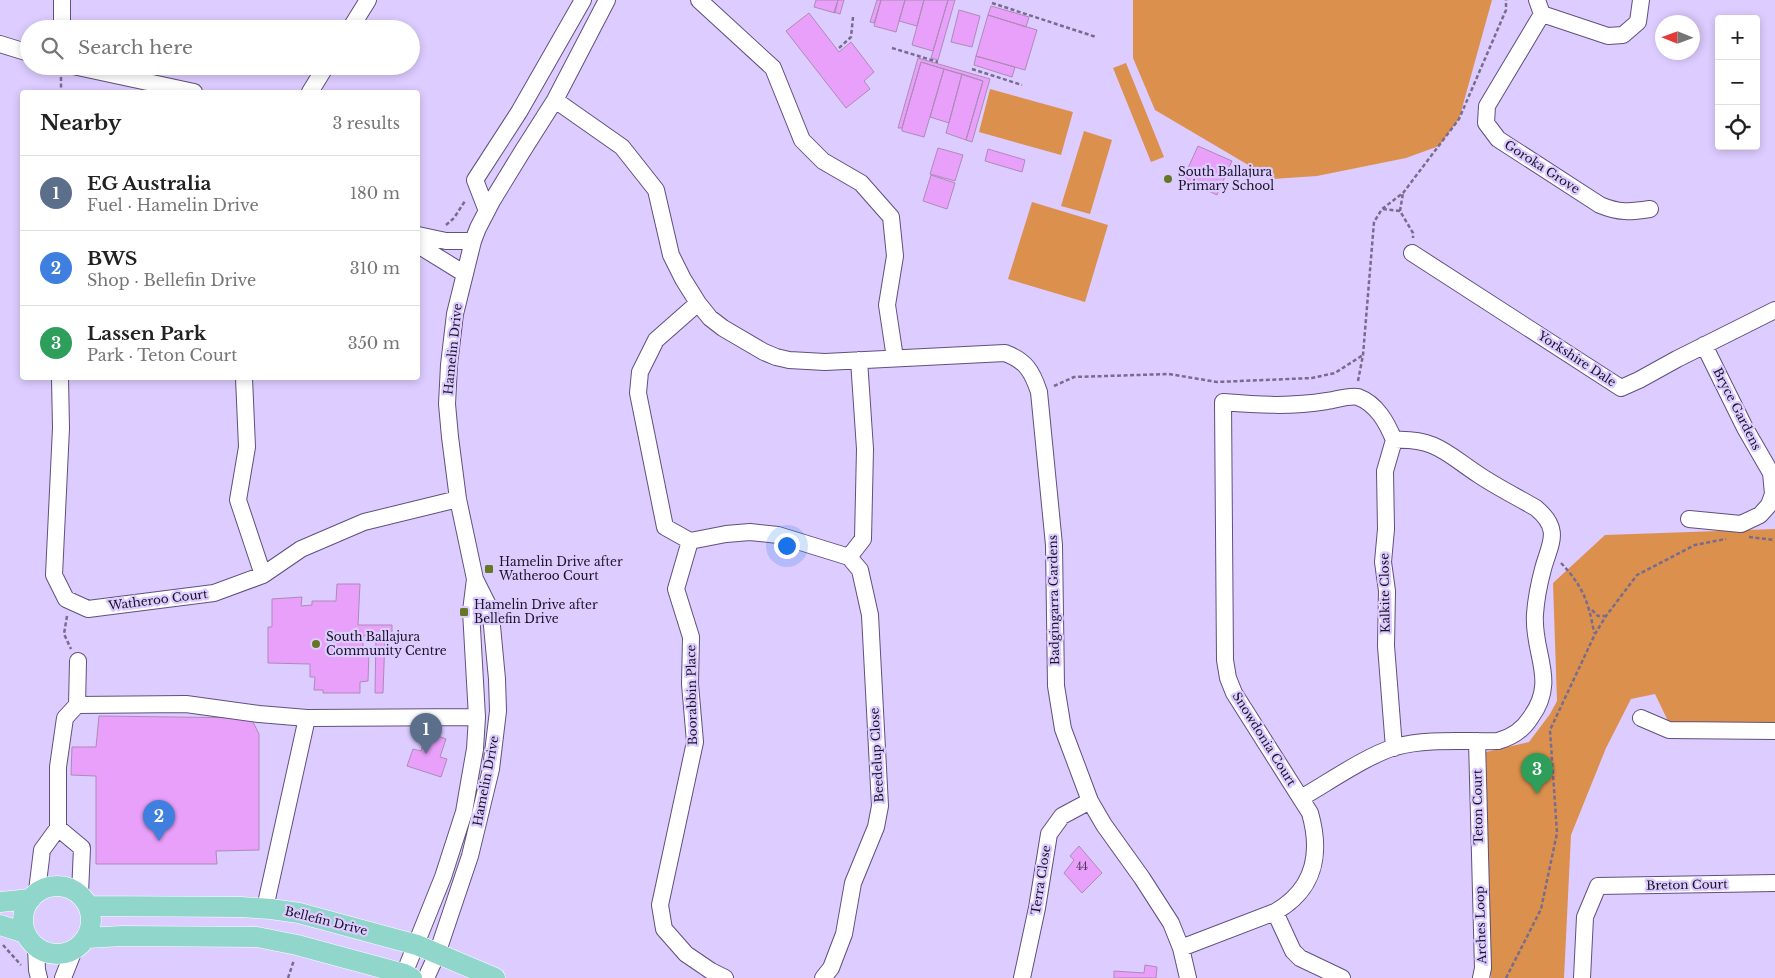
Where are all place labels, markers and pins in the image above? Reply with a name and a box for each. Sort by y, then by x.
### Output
place label: South Ballajura Primary School [1178,164,1274,193]
marker: South Ballajura Primary School [1162,173,1174,185]
place label: Hamelin Drive after Watheroo Court [498,554,623,583]
marker: Hamelin Drive after Watheroo Court [483,563,495,575]
place label: Hamelin Drive after Bellefin Drive [474,597,598,626]
marker: Hamelin Drive after Bellefin Drive [458,606,470,618]
place label: South Ballajura Community Centre [326,629,447,658]
marker: South Ballajura Community Centre [310,638,322,650]
pin: 1 [410,713,442,754]
pin: 3 [1521,753,1553,794]
pin: 2 [143,800,175,841]

